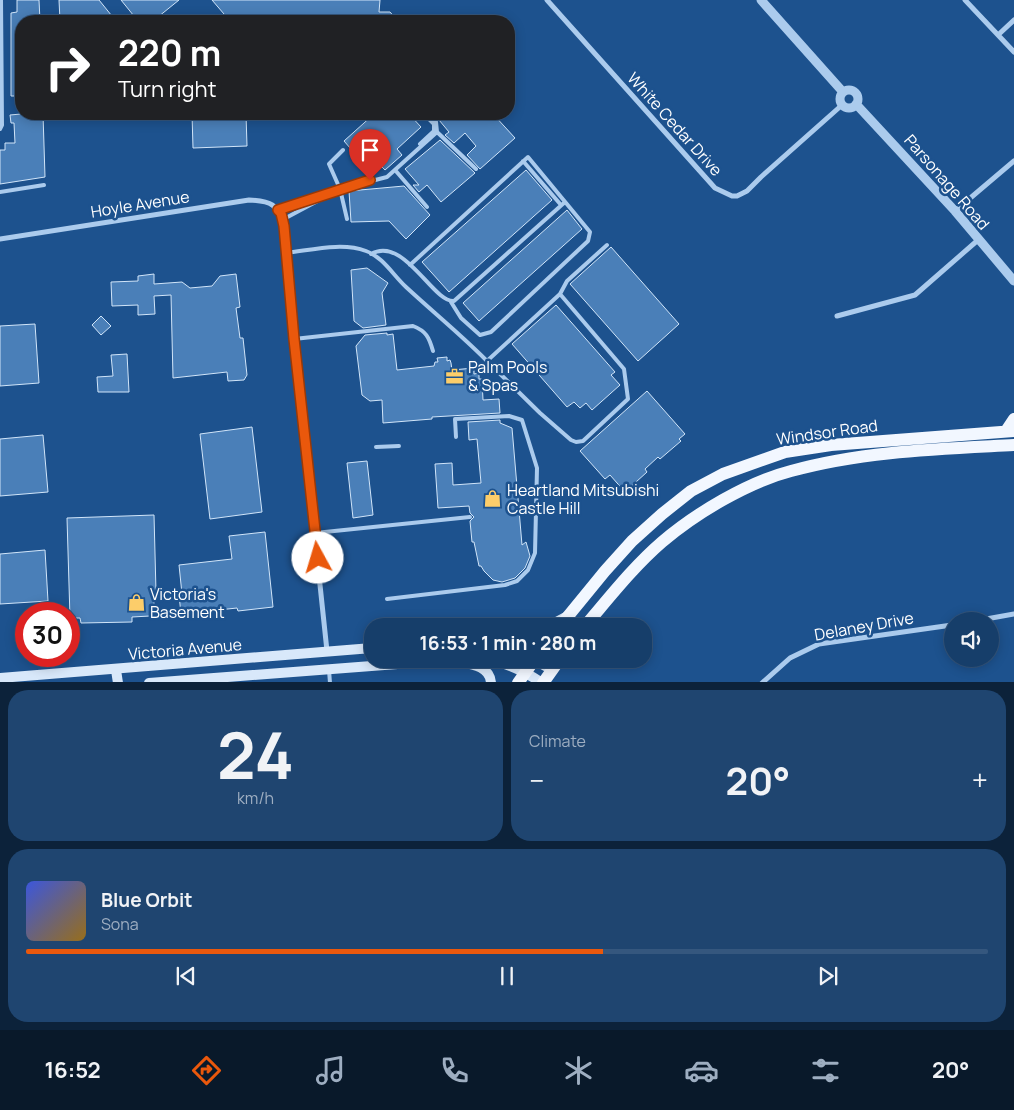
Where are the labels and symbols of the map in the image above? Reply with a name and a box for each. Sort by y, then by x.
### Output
street label: White Cedar Drive [623,67,727,181]
pin [349,129,391,180]
street label: Parsonage Road [899,130,995,234]
street label: Hoyle Avenue [89,185,191,223]
place label: Palm Pools & Spas [468,356,547,396]
office icon: Palm Pools & Spas [444,366,464,386]
street label: Windsor Road [775,414,879,450]
place label: Heartland Mitsubishi Castle Hill [507,479,659,519]
shop icon: Heartland Mitsubishi Castle Hill [483,489,503,509]
position arrow [291,531,343,583]
place label: Victoria's Basement [150,583,225,623]
shop icon: Victoria's Basement [126,593,146,613]
speed limit sign: 30 [15,602,80,667]
street label: Delaney Drive [813,606,915,646]
street label: Victoria Avenue [127,633,243,665]

